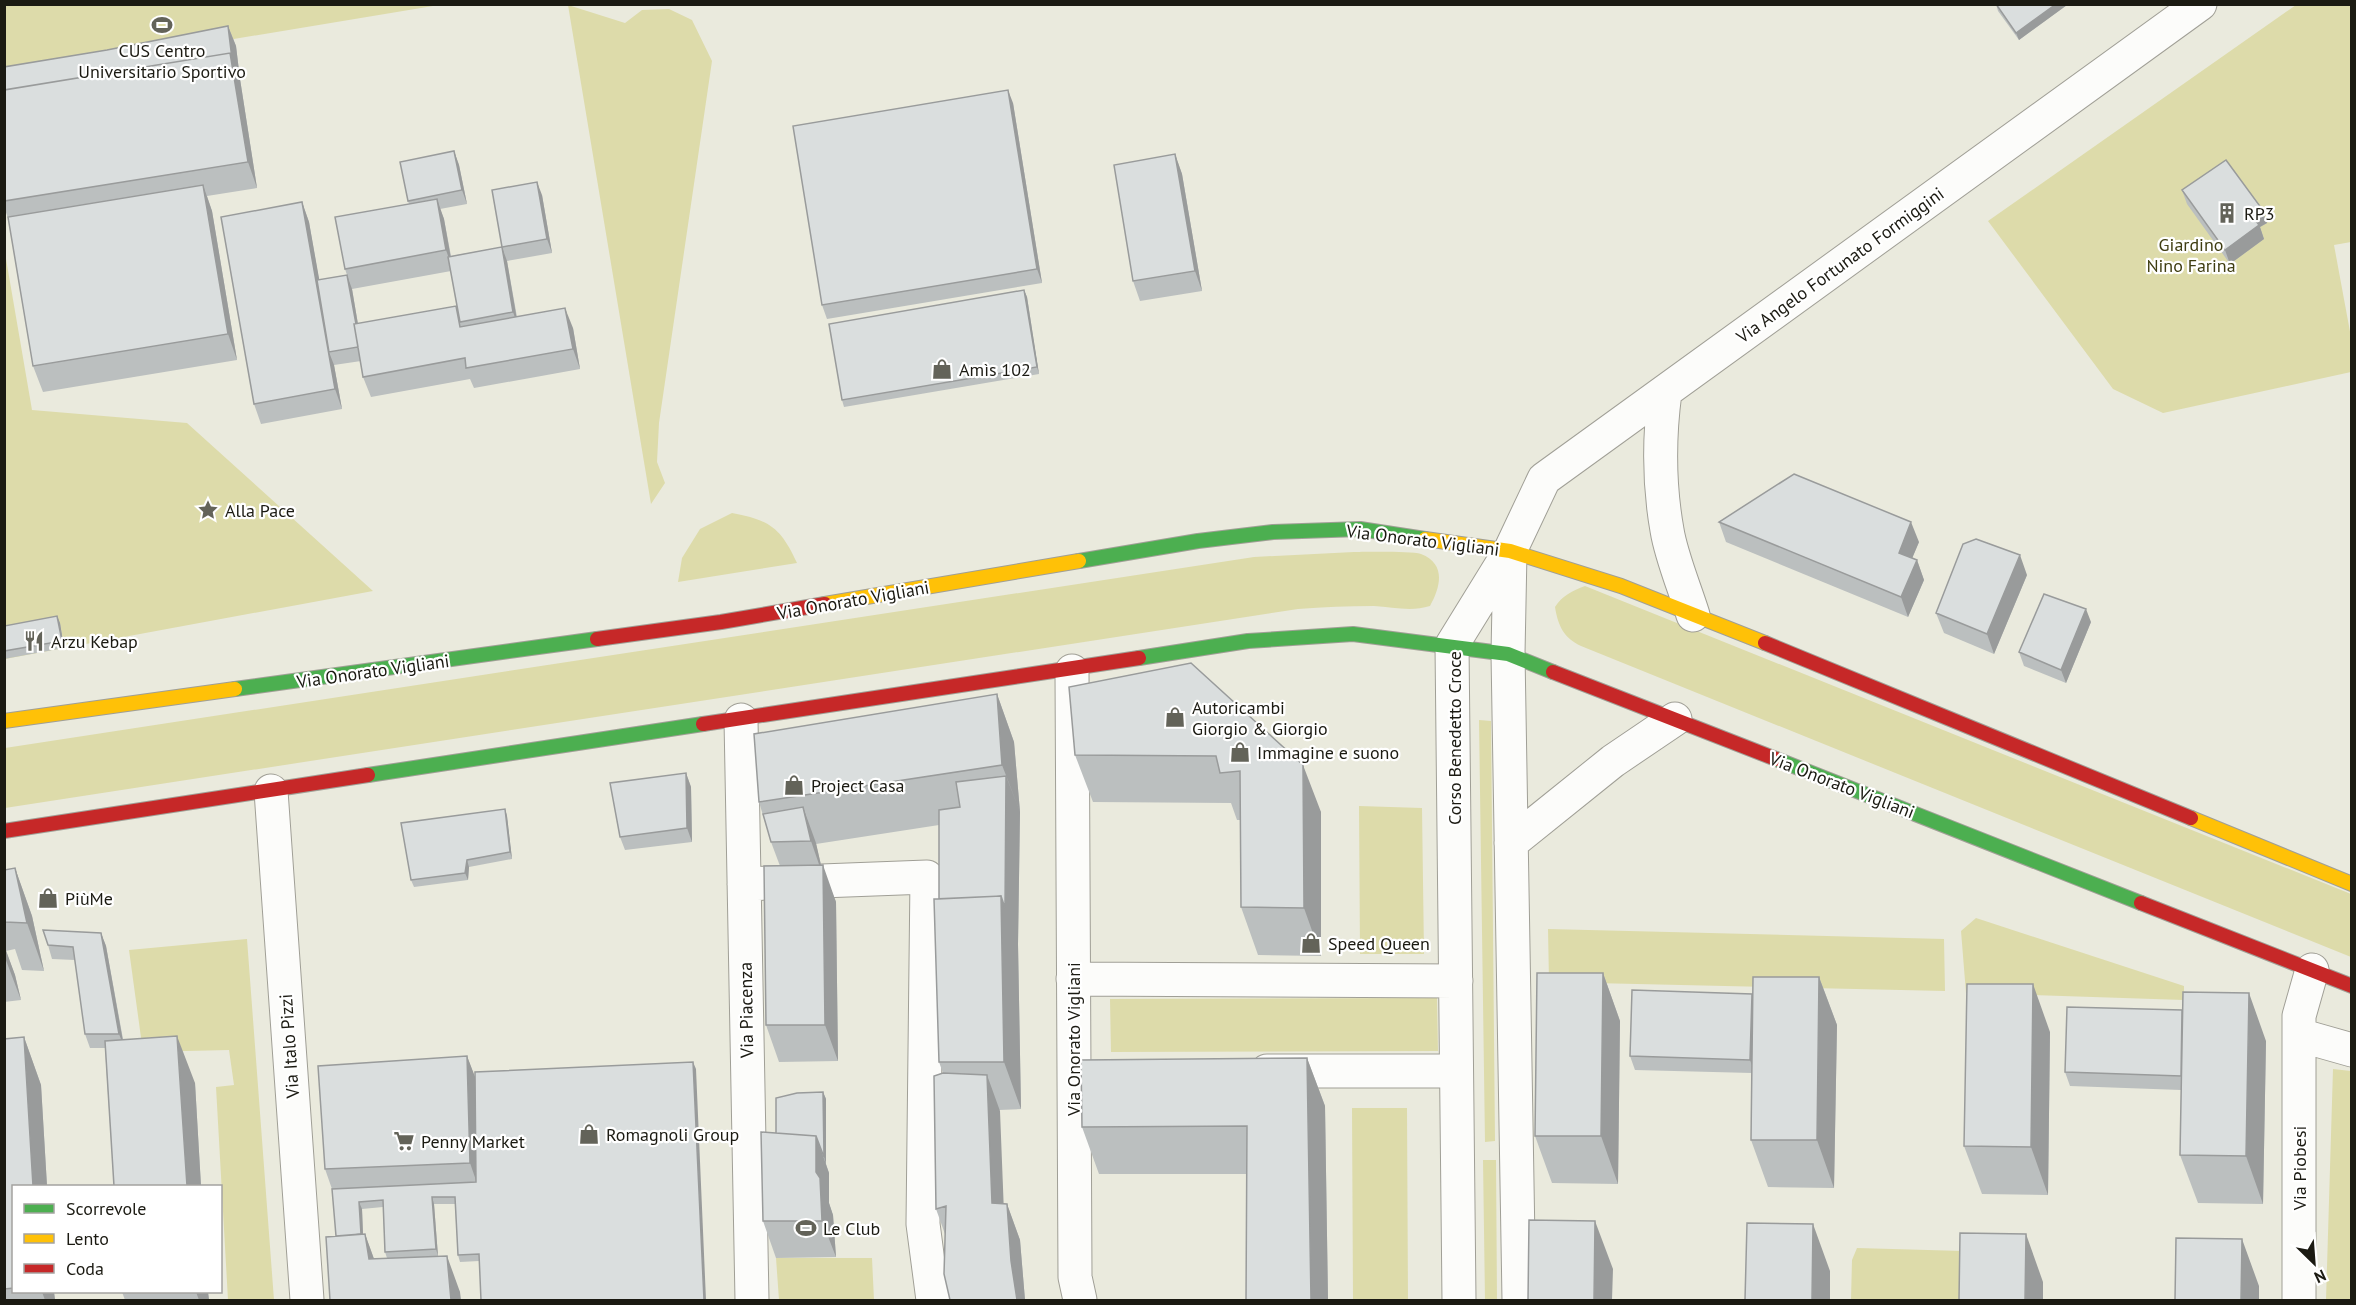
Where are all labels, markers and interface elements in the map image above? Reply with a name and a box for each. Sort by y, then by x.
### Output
sports icon: CUS Centro Universitario Sportivo [150,13,174,37]
place label: CUS Centro Universitario Sportivo [78,39,246,83]
street label: Via Angelo Fortunato Formiggini [1731,182,1948,349]
building icon: RP3 [2215,201,2239,225]
place label: RP3 [2244,202,2275,225]
park label: Giardino Nino Farina [2146,233,2236,277]
shop icon: Amìs 102 [930,357,954,381]
place label: Amìs 102 [959,358,1031,381]
place icon: Alla Pace [196,498,220,522]
place label: Alla Pace [225,499,295,522]
street label: Via Onorato Vigliani [1344,519,1501,561]
street label: Via Onorato Vigliani [774,575,931,625]
restaurant icon: Arzu Kebap [22,629,46,653]
place label: Arzu Kebap [51,630,138,653]
street label: Via Onorato Vigliani [294,649,451,693]
street label: Corso Benedetto Croce [1443,651,1466,825]
place label: Autoricambi Giorgio & Giorgio [1192,696,1328,740]
shop icon: Autoricambi Giorgio & Giorgio [1163,705,1187,729]
shop icon: Immagine e suono [1228,740,1252,764]
place label: Immagine e suono [1257,741,1399,764]
street label: Via Onorato Vigliani [1765,746,1918,823]
shop icon: Project Casa [782,773,806,797]
place label: Project Casa [811,774,904,797]
shop icon: PiùMe [36,886,60,910]
place label: PiùMe [65,887,113,910]
shop icon: Speed Queen [1299,931,1323,955]
place label: Speed Queen [1328,932,1430,955]
street label: Via Piacenza [734,962,758,1059]
street label: Via Onorato Vigliani [1062,962,1085,1117]
street label: Via Italo Pizzi [274,993,304,1100]
shop icon: Romagnoli Group [577,1122,601,1146]
place label: Romagnoli Group [606,1123,739,1146]
street label: Via Piobesi [2288,1126,2311,1211]
supermarket icon: Penny Market [392,1129,416,1153]
place label: Penny Market [421,1130,525,1153]
legend [12,1185,222,1293]
text: Scorrevole [66,1197,146,1220]
sports icon: Le Club [794,1216,818,1240]
place label: Le Club [823,1217,880,1240]
text: Lento [66,1227,109,1250]
north arrow [2284,1233,2344,1293]
text: Coda [66,1257,104,1280]
text: N [2311,1265,2329,1288]

